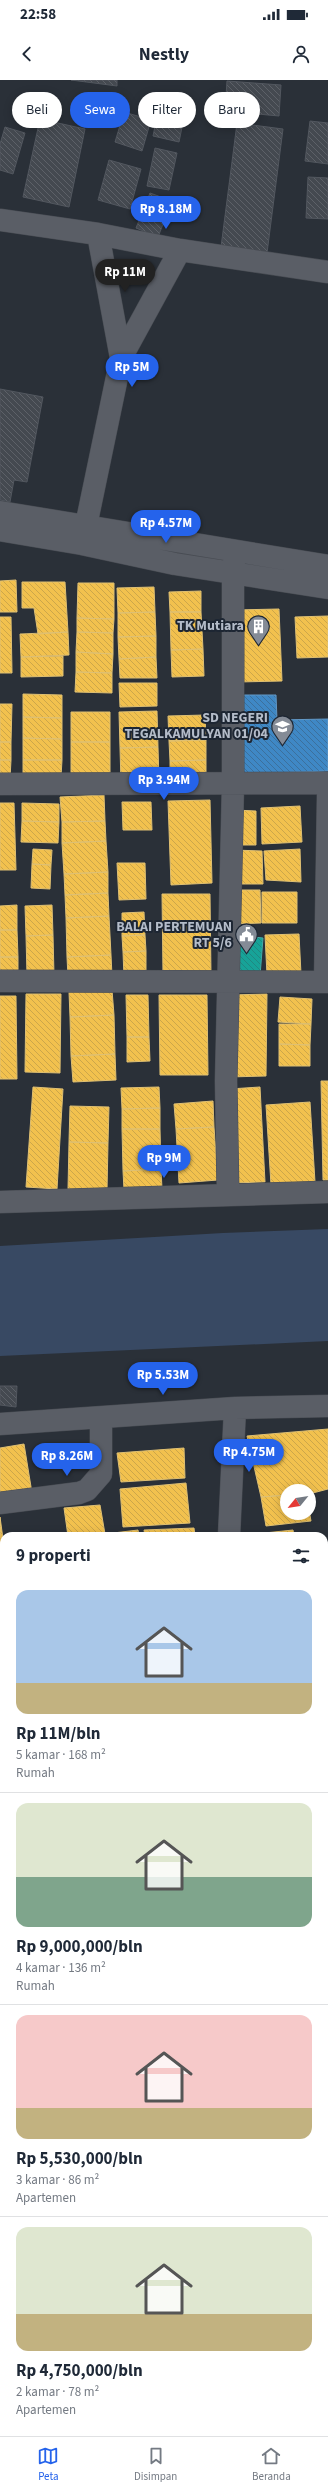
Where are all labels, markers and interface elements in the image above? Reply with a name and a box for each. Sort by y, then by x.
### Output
text: 22:58 [20,4,56,25]
text: Nestly [139,42,189,67]
icon: back [16,43,38,65]
icon: person [290,43,312,65]
chip: Beli [12,92,62,128]
chip: Sewa [70,92,130,128]
chip: Filter [138,92,196,128]
chip: Baru [204,92,260,128]
pin: Rp 8.18M [125,196,207,230]
text: Rp 8.18M [140,200,192,218]
pin: Rp 11M [92,259,158,293]
text: Rp 11M [104,263,146,281]
pin: Rp 5M [104,354,160,388]
text: Rp 5M [115,358,149,376]
pin: Rp 4.57M [125,510,207,544]
text: Rp 4.57M [140,514,192,532]
building icon: TK Mutiara [246,613,272,646]
place label: TK Mutiara [177,616,244,636]
place label: SD NEGERI TEGALKAMULYAN 01/04 [124,708,269,744]
school or university icon: SD NEGERI TEGALKAMULYAN 01/04 [270,713,296,746]
pin: Rp 3.94M [123,767,205,801]
text: Rp 3.94M [138,771,190,789]
place label: BALAI PERTEMUAN RT 5/6 [116,917,232,953]
public building icon: BALAI PERTEMUAN RT 5/6 [234,922,260,955]
pin: Rp 9M [136,1145,192,1179]
text: Rp 9M [147,1149,181,1167]
pin: Rp 5.53M [122,1362,204,1396]
text: Rp 5.53M [137,1366,189,1384]
pin: Rp 4.75M [208,1439,290,1473]
pin: Rp 8.26M [26,1443,108,1477]
text: Rp 4.75M [223,1443,275,1461]
text: Rp 8.26M [41,1447,93,1465]
north arrow [280,1484,316,1520]
map controls [280,1484,316,1520]
text: 9 properti [16,1544,91,1568]
icon: filters [290,1545,312,1567]
icon: home [128,1616,200,1688]
text: Rp 11M/bln [16,1722,101,1746]
text: 5 kamar · 168 m² [16,1746,106,1764]
text: Rumah [16,1764,55,1782]
icon: home [128,1829,200,1901]
text: Rp 9,000,000/bln [16,1935,143,1959]
text: 4 kamar · 136 m² [16,1959,106,1977]
text: Rumah [16,1977,55,1995]
icon: home [128,2041,200,2113]
text: Rp 5,530,000/bln [16,2147,143,2171]
text: 3 kamar · 86 m² [16,2171,99,2189]
text: Apartemen [16,2189,76,2207]
icon: home [128,2253,200,2325]
text: Rp 4,750,000/bln [16,2359,143,2383]
text: 2 kamar · 78 m² [16,2383,99,2401]
text: Apartemen [16,2401,76,2419]
tab: Peta [37,2445,59,2484]
tab: Disimpan [134,2445,177,2484]
tab: Beranda [252,2445,291,2484]

